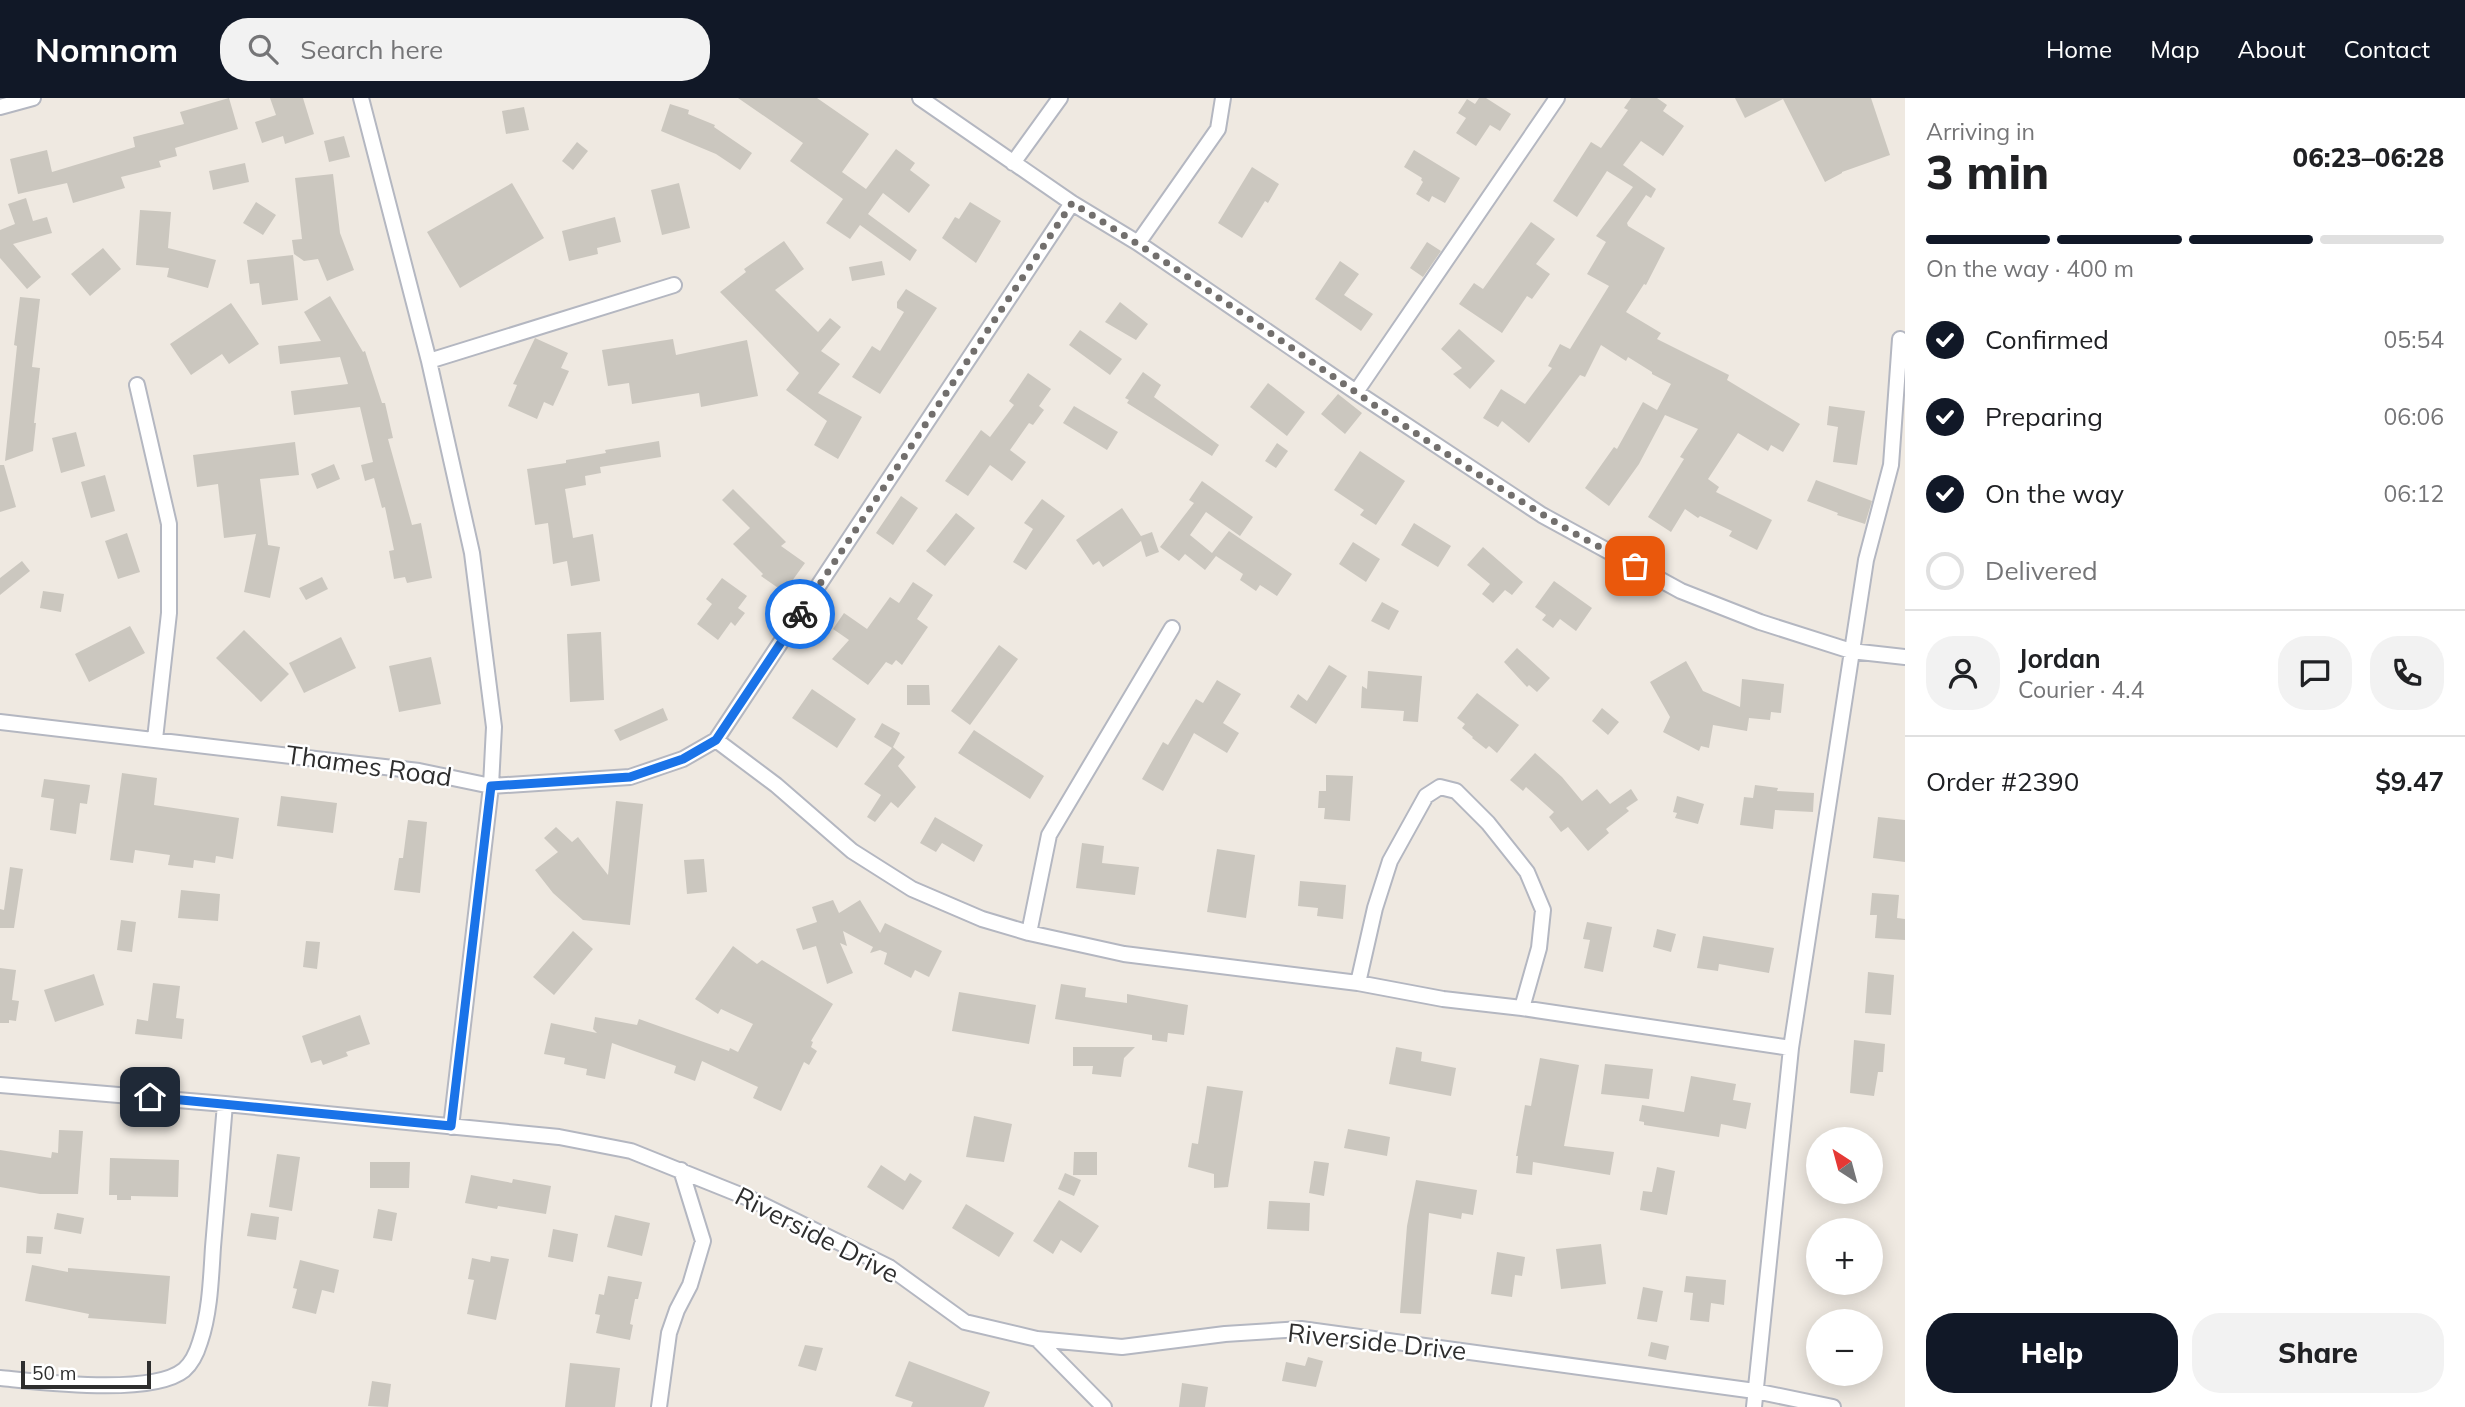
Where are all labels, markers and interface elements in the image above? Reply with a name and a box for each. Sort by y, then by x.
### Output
search box [220,18,710,81]
text: Nomnom [35,29,178,70]
icon: search [244,30,282,68]
text: Search here [300,33,443,66]
text: Home [2046,34,2112,64]
text: Map [2150,34,2200,64]
text: About [2238,34,2306,64]
text: Contact [2344,34,2430,64]
text: Arriving in [1926,117,2035,146]
text: 06:23–06:28 [2293,141,2444,174]
text: 3 min [1926,143,2049,201]
text: On the way · 400 m [1926,254,2134,283]
icon: check [1926,321,1964,359]
text: Confirmed [1985,323,2109,356]
text: 05:54 [2384,325,2444,354]
icon: check [1926,398,1964,436]
text: Preparing [1985,400,2103,433]
text: 06:06 [2384,402,2444,431]
icon: check [1926,475,1964,513]
text: On the way [1985,477,2124,510]
text: 06:12 [2384,479,2444,508]
pin [1605,536,1665,596]
icon: bag [1616,547,1654,585]
text: Delivered [1985,554,2098,587]
courier [765,579,835,649]
icon: bike [781,595,819,633]
button: person [1926,636,2000,710]
button: chat [2278,636,2352,710]
button: phone [2370,636,2444,710]
text: Jordan [2018,642,2101,675]
text: Courier · 4.4 [2018,675,2144,704]
street label: Thames Road [284,738,454,793]
text: Order #2390 [1926,765,2079,798]
text: $9.47 [2375,765,2444,798]
pin [120,1067,180,1127]
icon: home [131,1078,169,1116]
north arrow [1806,1127,1883,1204]
map controls [1806,1127,1883,1386]
street label: Riverside Drive [730,1179,905,1290]
button: + [1806,1218,1883,1295]
button: − [1806,1309,1883,1386]
button: Help [1926,1313,2178,1393]
button: Share [2192,1313,2444,1393]
street label: Riverside Drive [1286,1316,1468,1367]
scale bar [21,1358,150,1390]
text: 50 m [32,1361,76,1385]

